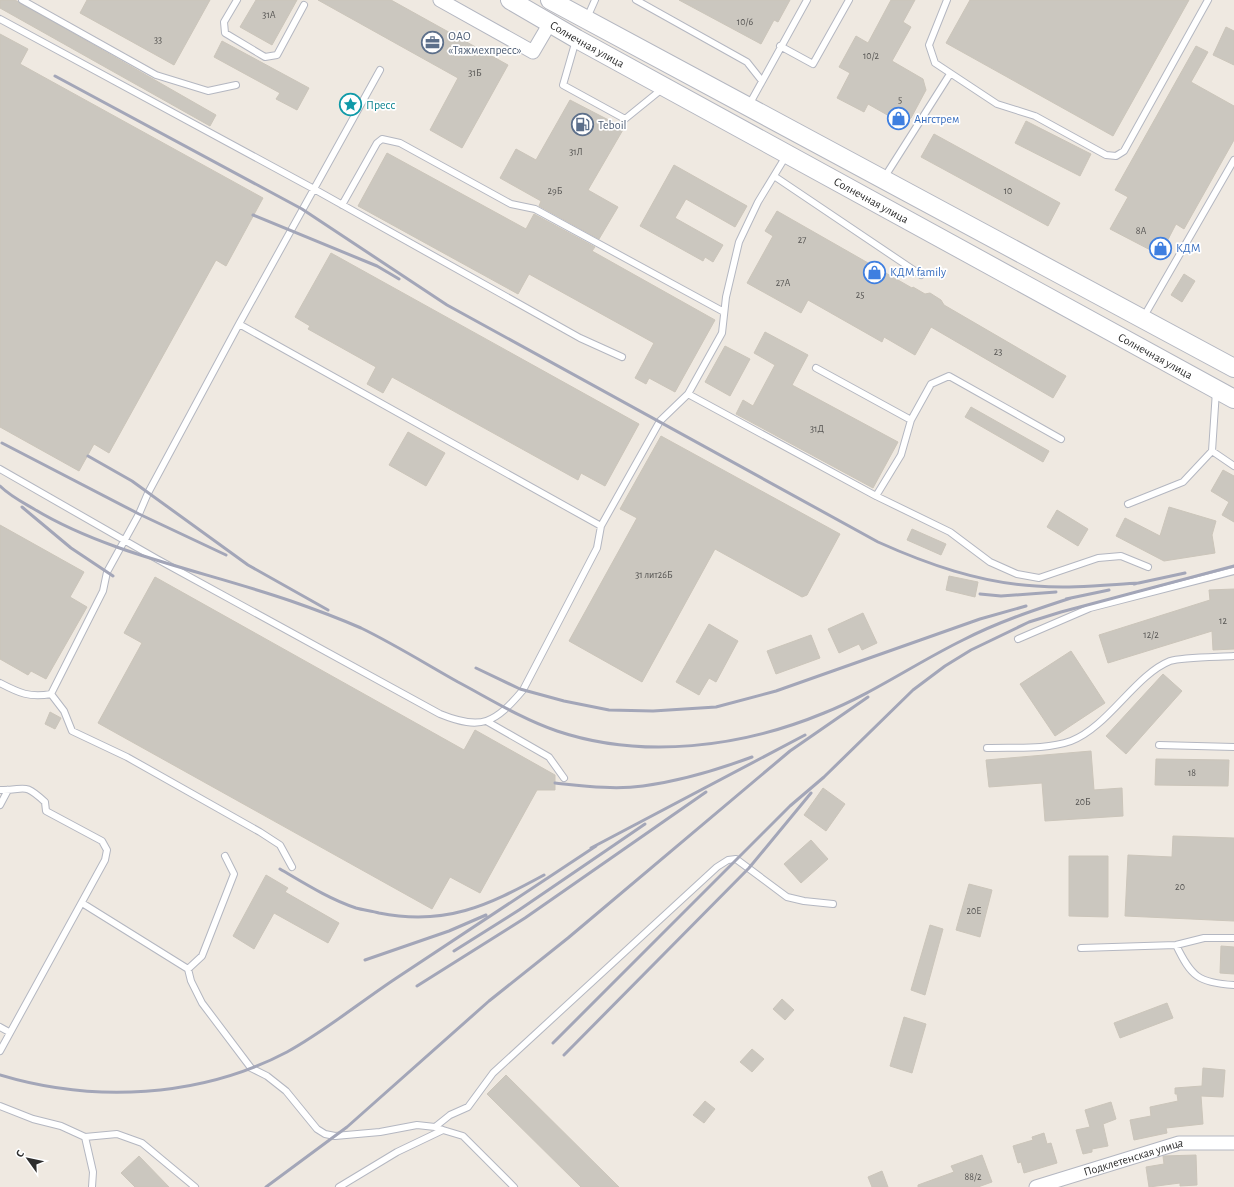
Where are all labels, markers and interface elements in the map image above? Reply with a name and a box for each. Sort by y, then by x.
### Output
house number: 31А [262,10,276,20]
house number: 10/6 [737,17,753,27]
street label: Солнечная улица [548,19,627,70]
office icon: ОАО «Тяжмехпресс» [419,30,445,56]
place label: ОАО «Тяжмехпресс» [448,30,522,56]
house number: 33 [154,35,162,45]
house number: 10/2 [863,51,880,61]
house number: 31Б [468,68,482,78]
place icon: Пресс [338,92,364,118]
house number: 5 [898,95,902,105]
place label: Пресс [366,99,395,111]
shop icon: Ангстрем [886,106,912,132]
fuel station icon: Teboil [570,112,596,138]
place label: Ангстрем [914,113,959,125]
place label: Teboil [598,119,627,131]
house number: 31Л [569,147,583,157]
street label: Солнечная улица [832,175,911,226]
house number: 29Б [548,186,563,196]
house number: 10 [1004,186,1012,196]
house number: 8А [1136,226,1146,236]
house number: 27 [798,235,806,245]
shop icon: КДМ [1147,235,1173,261]
place label: КДМ [1176,242,1201,254]
shop icon: КДМ family [862,259,888,285]
place label: КДМ family [890,266,946,279]
house number: 27А [776,278,790,288]
house number: 25 [856,290,864,300]
street label: Солнечная улица [1116,331,1195,381]
house number: 23 [994,347,1002,357]
house number: 31Д [810,424,825,434]
house number: 31 лит26Б [635,570,673,580]
house number: 12 [1219,616,1227,626]
house number: 12/2 [1143,630,1159,640]
house number: 18 [1188,768,1196,778]
house number: 20Б [1075,797,1091,807]
house number: 20 [1175,882,1185,892]
house number: 20Е [966,906,982,916]
street label: Подклетенская улица [1082,1137,1184,1178]
north arrow [8,1139,48,1179]
text: С [14,1148,26,1159]
house number: 88/2 [965,1172,982,1182]

